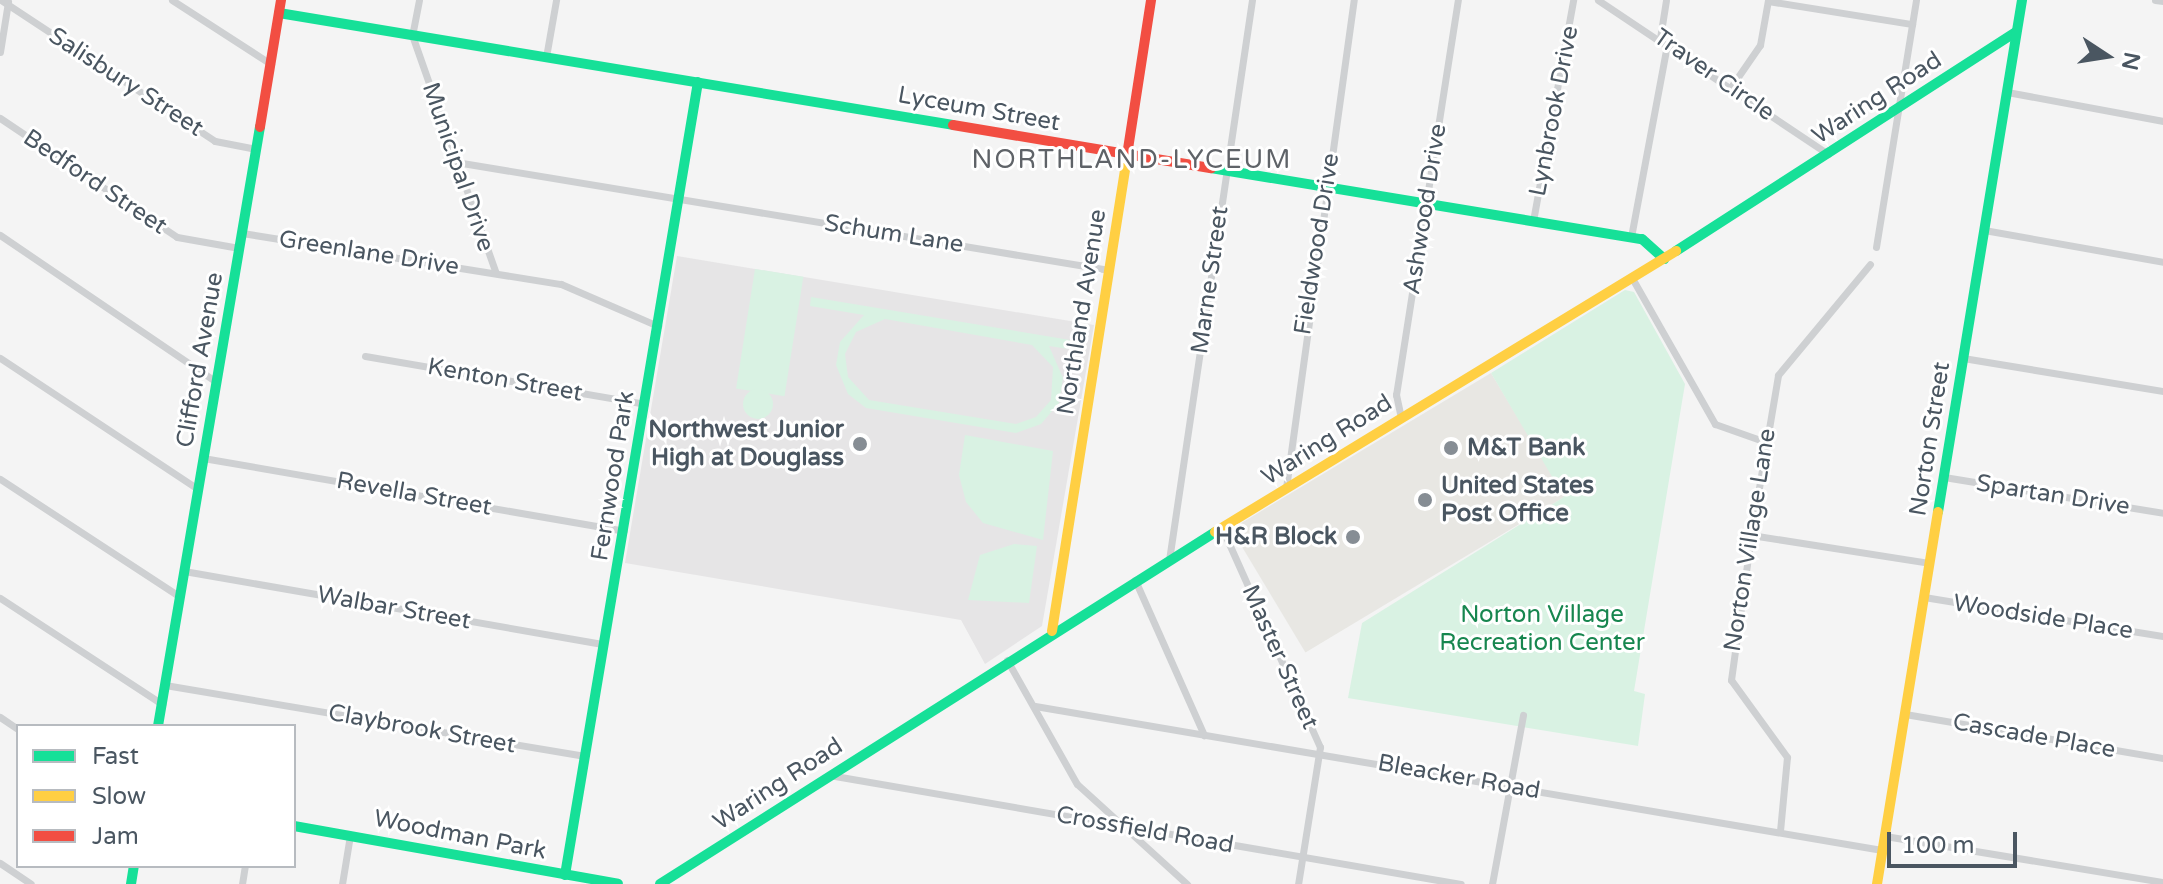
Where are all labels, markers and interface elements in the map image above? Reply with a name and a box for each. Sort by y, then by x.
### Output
north arrow [2067,16,2147,96]
street label: Salisbury Street [43,21,209,143]
street label: Lynbrook Drive [1523,23,1585,199]
street label: Traver Circle [1648,23,1780,127]
street label: Waring Road [1807,46,1947,150]
text: N [2116,50,2145,72]
street label: Municipal Drive [416,79,500,255]
street label: Lyceum Street [896,81,1062,137]
street label: Ashwood Drive [1397,122,1453,296]
street label: Bedford Street [18,123,172,241]
district label: NORTHLAND-LYCEUM [972,144,1292,176]
street label: Fieldwood Drive [1288,151,1346,337]
street label: Marne Street [1185,204,1235,356]
street label: Northland Avenue [1052,207,1112,417]
street label: Schum Lane [822,209,966,259]
street label: Greenlane Drive [277,225,461,281]
street label: Clifford Avenue [170,270,230,450]
street label: Kenton Street [425,352,585,408]
street label: Norton Street [1904,360,1956,518]
street label: Fernwood Park [585,389,641,563]
street label: Waring Road [1256,389,1398,491]
place label: Northwest Junior High at Douglass [648,416,844,472]
street label: Norton Village Lane [1718,426,1782,654]
place label: M&T Bank [1467,434,1585,462]
marker: Northwest Junior High at Douglass [851,435,869,453]
marker: M&T Bank [1442,439,1460,457]
street label: Revella Street [334,466,494,522]
street label: Spartan Drive [1974,469,2132,521]
place label: United States Post Office [1441,472,1594,528]
marker: United States Post Office [1416,491,1434,509]
place label: H&R Block [1215,523,1337,551]
marker: H&R Block [1344,528,1362,546]
street label: Walbar Street [315,580,473,636]
street label: Master Street [1235,580,1325,734]
street label: Woodside Place [1951,589,2135,645]
park label: Norton Village Recreation Center [1439,601,1645,657]
street label: Claybrook Street [326,698,518,760]
street label: Cascade Place [1950,708,2118,764]
legend [16,724,296,868]
street label: Waring Road [708,732,848,836]
text: Fast [92,742,139,771]
street label: Bleacker Road [1376,749,1542,805]
text: Slow [92,782,146,811]
street label: Crossfield Road [1054,800,1236,860]
street label: Woodman Park [371,804,549,866]
scale bar [1891,816,2021,866]
text: Jam [92,822,139,851]
text: 100 m [1901,831,1975,860]

